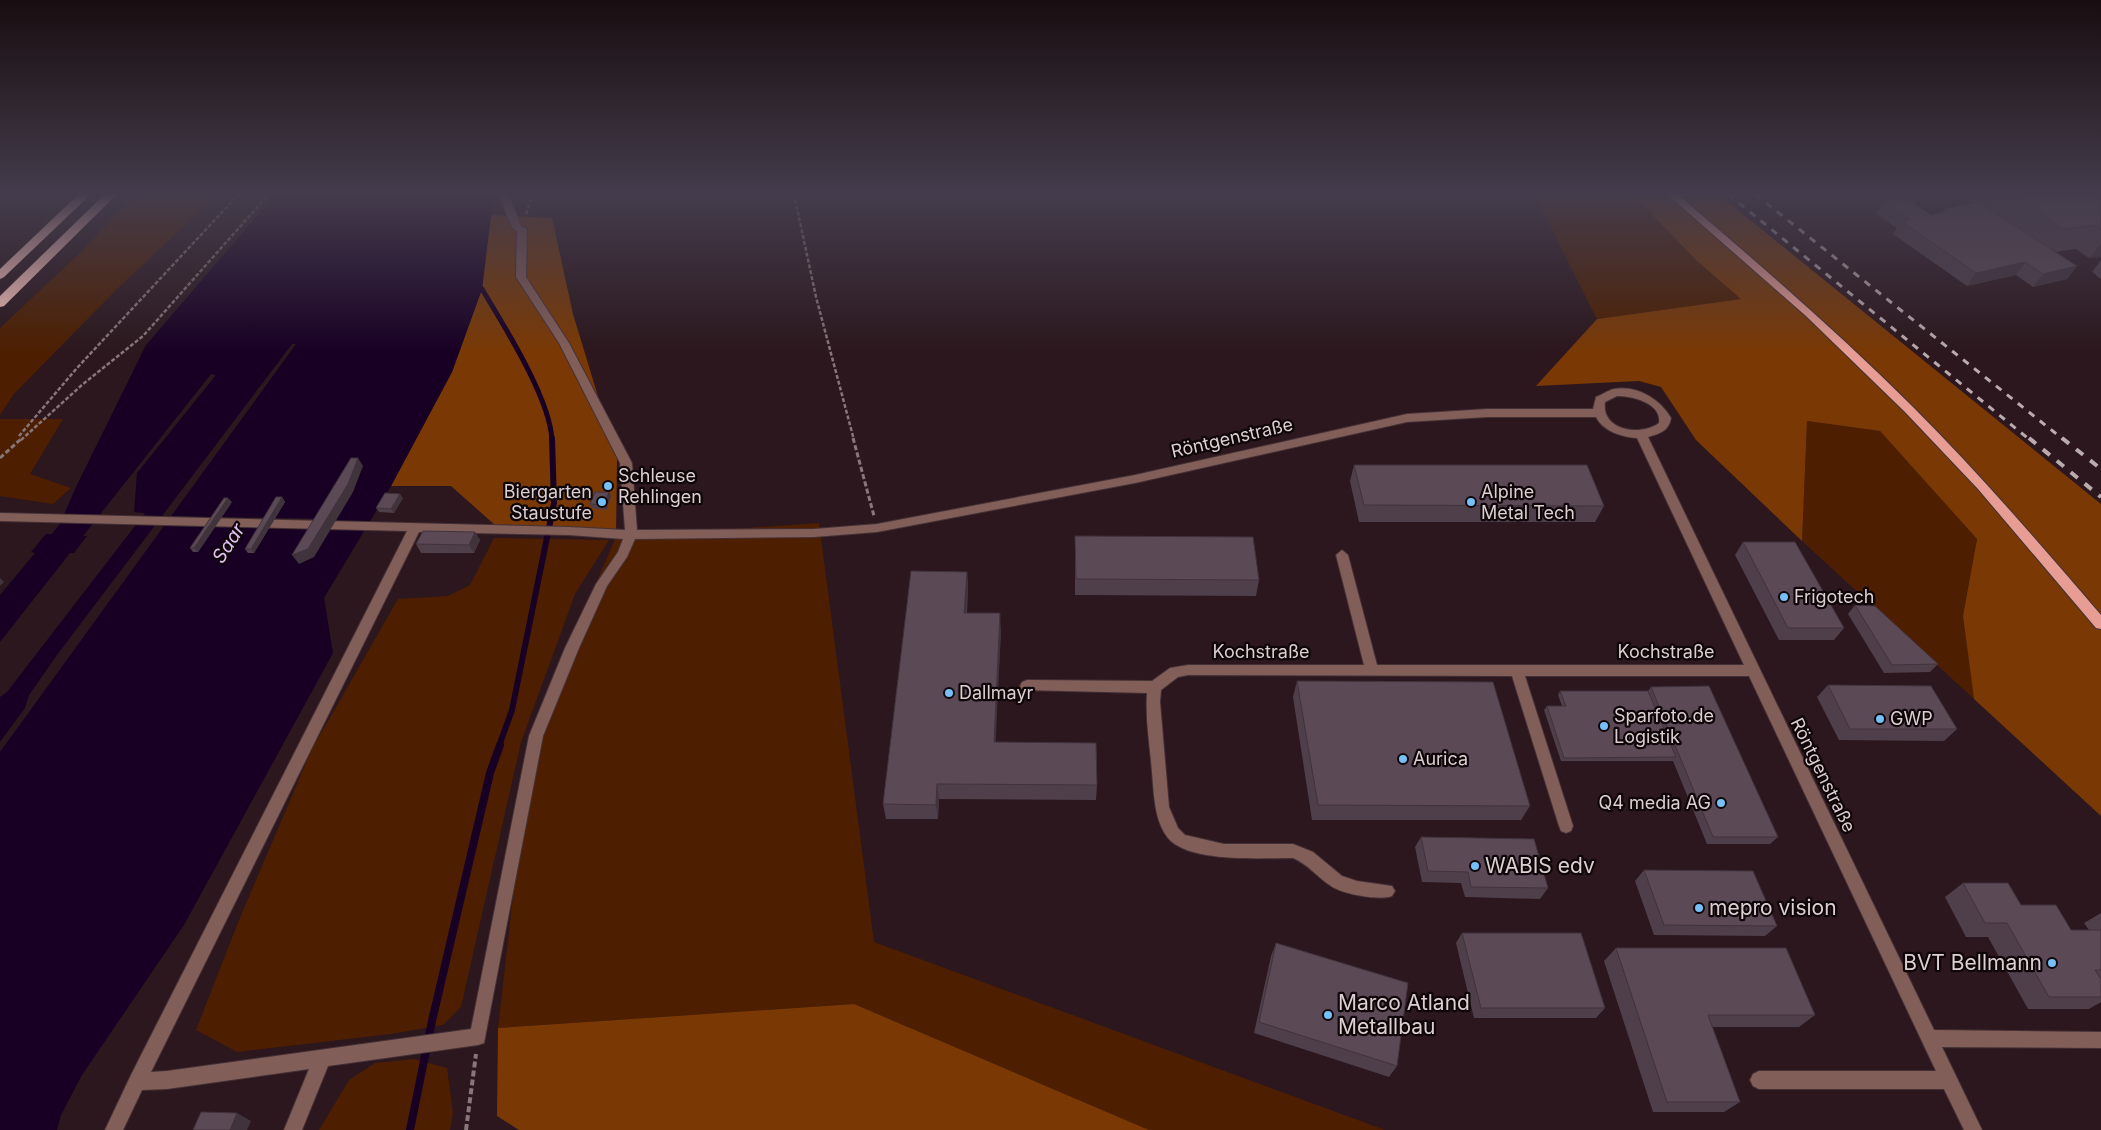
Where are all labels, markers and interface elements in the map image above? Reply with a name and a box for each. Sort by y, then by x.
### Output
street label: Röntgenstraße [1169,413,1295,462]
place label: Schleuse Rehlingen [618,465,702,507]
marker: Schleuse Rehlingen [602,480,614,492]
place label: Biergarten Staustufe [504,481,592,523]
place label: Alpine Metal Tech [1481,481,1575,523]
marker: Biergarten Staustufe [596,496,608,508]
marker: Alpine Metal Tech [1465,496,1477,508]
water label: Saar [207,518,250,567]
place label: Frigotech [1794,586,1874,607]
marker: Frigotech [1778,591,1790,603]
street label: Kochstraße [1213,641,1309,662]
street label: Kochstraße [1618,641,1714,662]
place label: Dallmayr [959,682,1034,703]
marker: Dallmayr [943,687,955,699]
place label: Sparfoto.de Logistik [1614,705,1714,747]
place label: GWP [1890,708,1933,729]
marker: GWP [1874,713,1886,725]
street label: Röntgenstraße [1787,714,1860,835]
marker: Sparfoto.de Logistik [1598,720,1610,732]
place label: Aurica [1413,748,1468,769]
marker: Aurica [1397,753,1409,765]
place label: Q4 media AG [1599,792,1711,813]
marker: Q4 media AG [1715,797,1727,809]
place label: WABIS edv [1485,853,1595,878]
marker: WABIS edv [1469,860,1481,872]
place label: mepro vision [1709,895,1837,920]
marker: mepro vision [1693,902,1705,914]
place label: BVT Bellmann [1903,950,2042,975]
marker: BVT Bellmann [2046,957,2058,969]
place label: Marco Atland Metallbau [1338,990,1470,1039]
marker: Marco Atland Metallbau [1322,1009,1334,1021]

